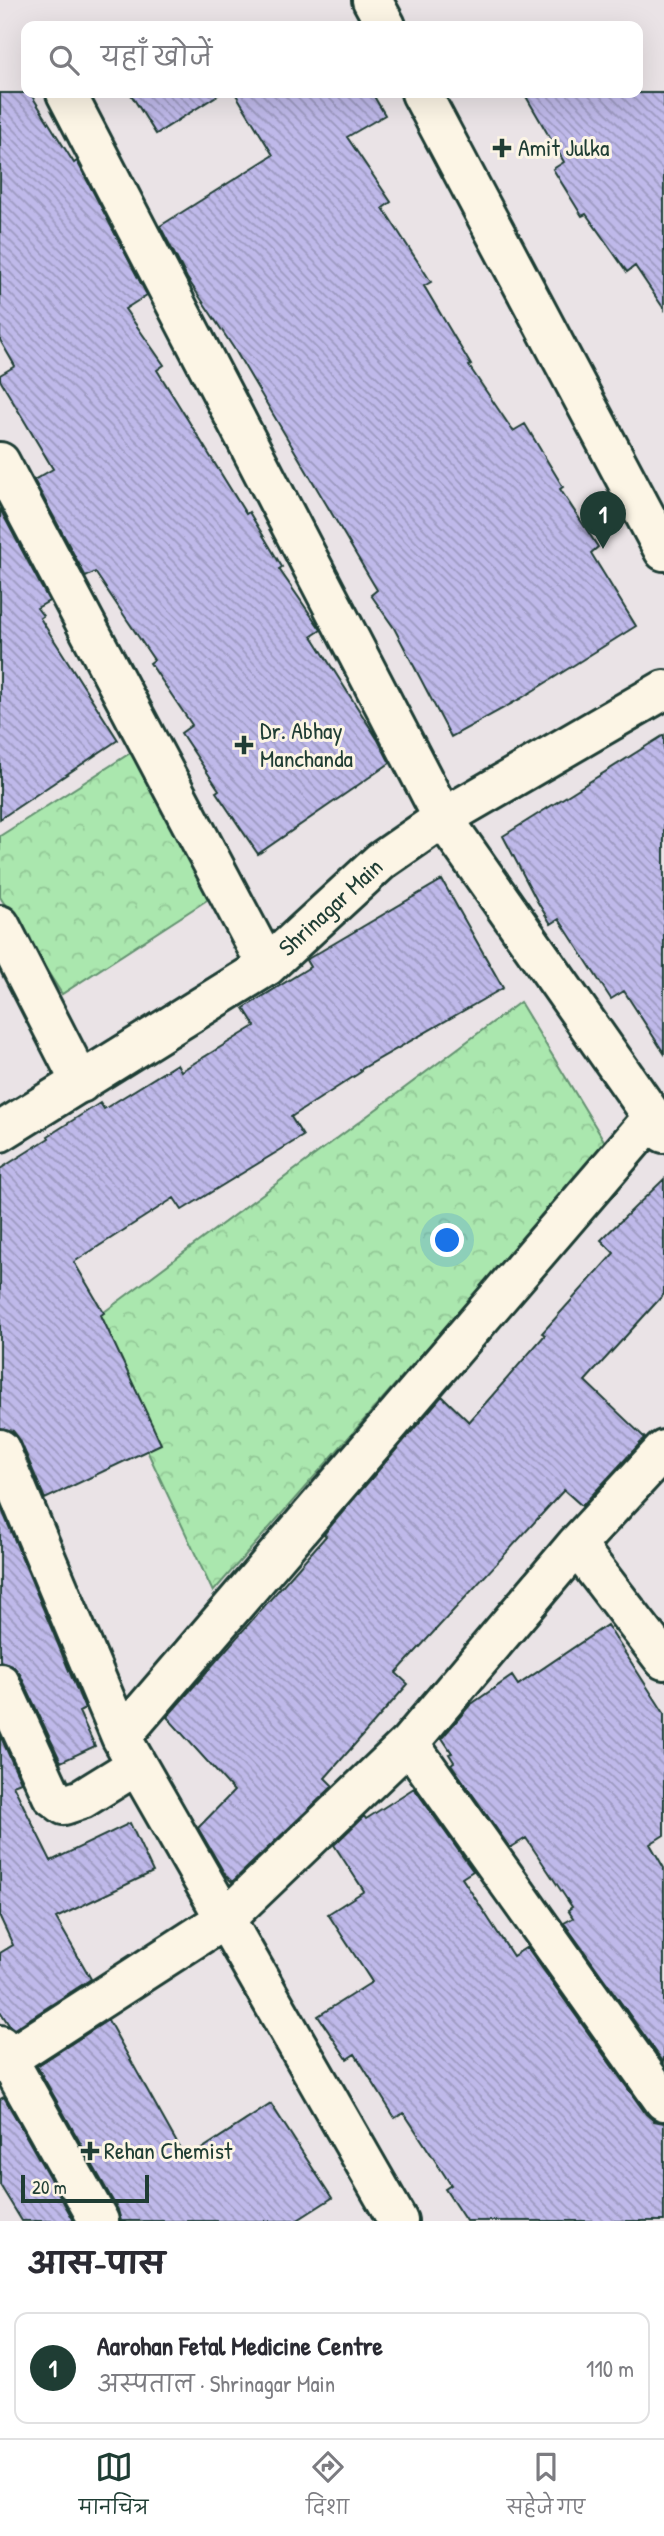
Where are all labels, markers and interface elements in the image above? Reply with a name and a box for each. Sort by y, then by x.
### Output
search box [21,21,643,98]
text: यहाँ खोजें [101,39,212,74]
icon: search [45,41,83,79]
place label: Amit Julka [518,131,609,163]
marker: Amit Julka [492,138,512,158]
pin: 1 [580,491,626,549]
place label: Dr. Abhay Manchanda [260,714,353,774]
marker: Dr. Abhay Manchanda [234,735,254,755]
street label: Shrinagar Main [271,850,389,963]
your location [430,1223,464,1257]
place label: Rehan Chemist [104,2134,233,2166]
marker: Rehan Chemist [82,2143,98,2159]
scale bar [21,2172,149,2204]
text: 20 m [32,2174,67,2200]
text: आस-पास [28,2243,165,2283]
text: Aarohan Fetal Medicine Centre [97,2328,383,2363]
text: 1 [49,2353,57,2384]
text: 110 m [586,2353,634,2384]
text: अस्पताल · Shrinagar Main [97,2368,335,2399]
tab: मानचित्र [79,2448,149,2528]
tab: दिशा [306,2448,349,2528]
tab: सहेजे गए [507,2448,585,2528]

